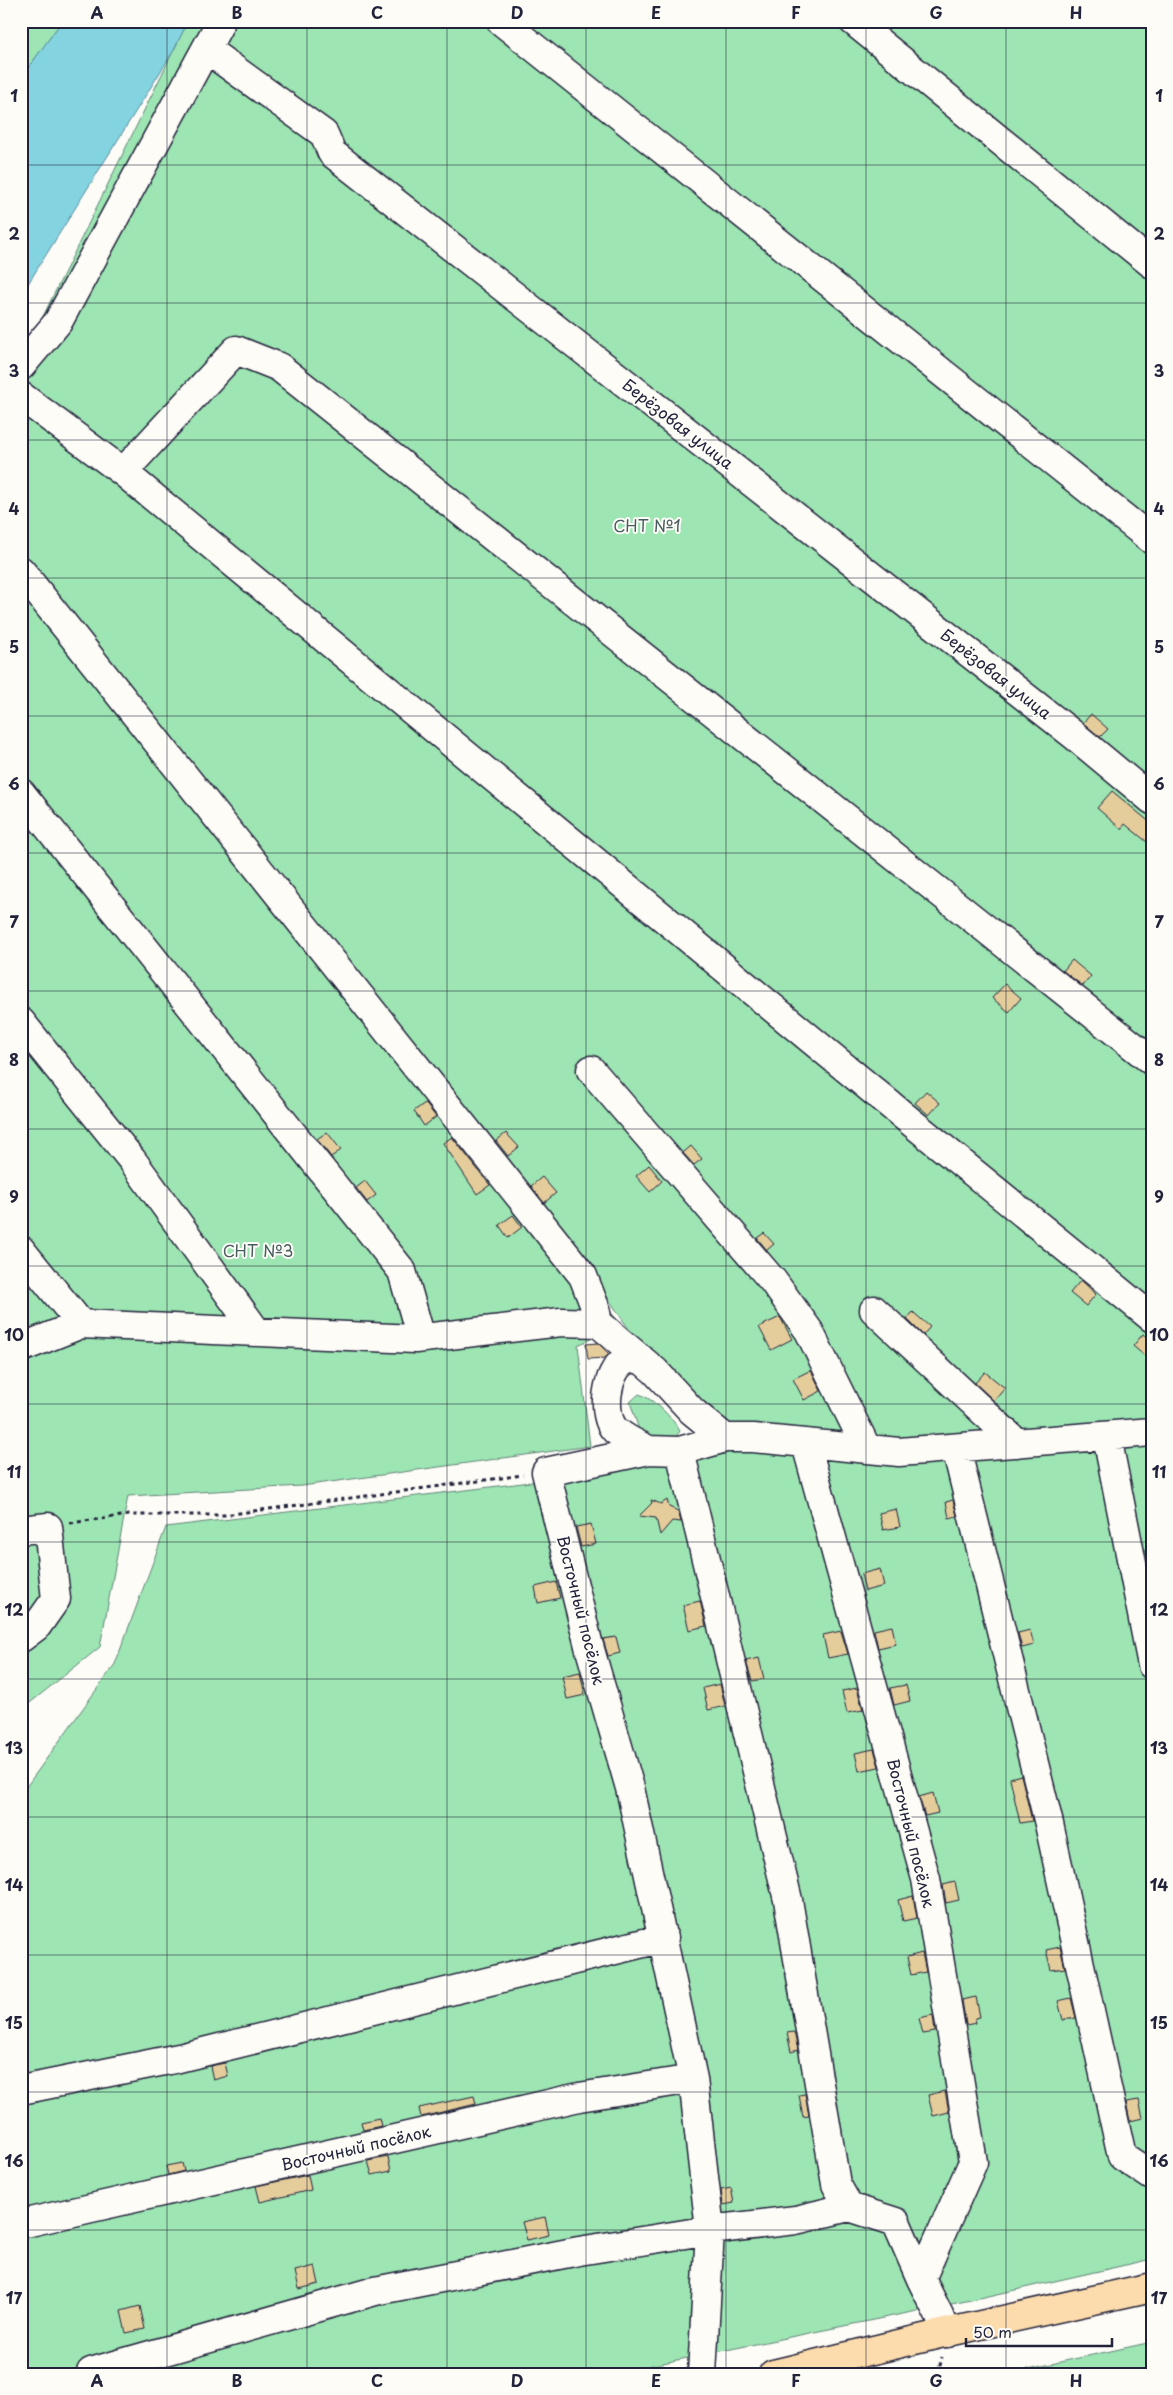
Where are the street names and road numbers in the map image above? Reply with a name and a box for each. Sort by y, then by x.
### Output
street label: Берёзовая улица [618,372,739,474]
street label: Берёзовая улица [936,622,1057,724]
street label: Восточный посёлок [552,1533,612,1687]
street label: Восточный посёлок [882,1756,942,1910]
street label: Восточный посёлок [279,2118,433,2176]

